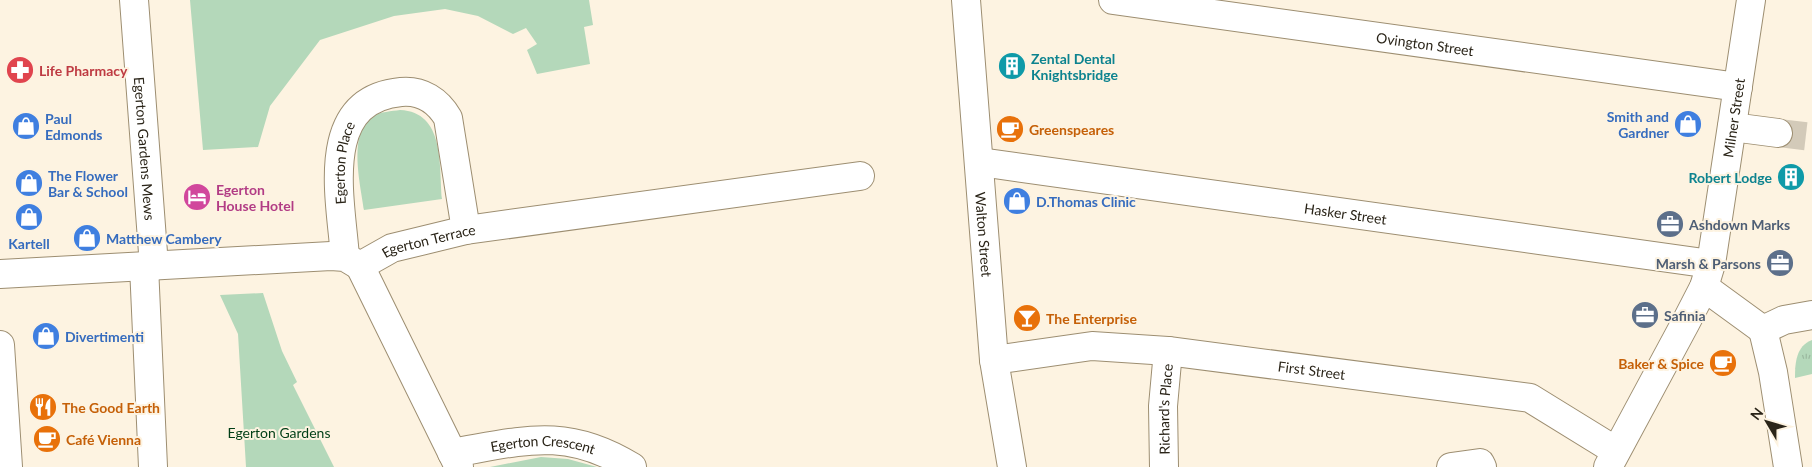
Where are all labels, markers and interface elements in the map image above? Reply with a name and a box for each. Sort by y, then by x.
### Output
street label: Ovington Street [1375,28,1475,59]
place label: Zental Dental Knightsbridge [1031,50,1119,83]
building icon: Zental Dental Knightsbridge [997,51,1027,81]
pharmacy icon: Life Pharmacy [5,55,35,85]
place label: Life Pharmacy [39,62,128,79]
street label: Egerton Gardens Mews [131,76,159,221]
street label: Milner Street [1719,77,1748,159]
place label: Smith and Gardner [1607,108,1670,141]
shop icon: Smith and Gardner [1673,109,1703,139]
place label: Paul Edmonds [45,110,103,143]
shop icon: Paul Edmonds [11,111,41,141]
cafe icon: Greenspeares [995,114,1025,144]
street label: Egerton Place [330,118,358,205]
place label: Greenspeares [1029,121,1114,138]
building icon: Robert Lodge [1776,162,1806,192]
place label: The Flower Bar & School [48,167,128,200]
shop icon: The Flower Bar & School [14,168,44,198]
place label: Robert Lodge [1689,169,1773,186]
place label: Egerton House Hotel [216,181,294,214]
hotel icon: Egerton House Hotel [182,182,212,212]
shop icon: D.Thomas Clinic [1002,186,1032,216]
street label: Walton Street [972,191,996,277]
place label: D.Thomas Clinic [1036,193,1136,210]
street label: Hasker Street [1303,199,1388,227]
shop icon: Kartell [14,202,44,232]
office icon: Ashdown Marks [1655,209,1685,239]
place label: Ashdown Marks [1688,216,1790,233]
street label: Egerton Terrace [378,220,476,261]
shop icon: Matthew Cambery [72,223,102,253]
place label: Matthew Cambery [106,230,222,247]
place label: Kartell [8,235,50,252]
office icon: Marsh & Parsons [1765,248,1795,278]
place label: Marsh & Parsons [1656,255,1761,272]
office icon: Safinia [1630,300,1660,330]
bar icon: The Enterprise [1012,303,1042,333]
place label: Safinia [1664,307,1706,324]
place label: The Enterprise [1046,310,1137,327]
shop icon: Divertimenti [31,321,61,351]
place label: Divertimenti [65,328,144,345]
cafe icon: Baker & Spice [1708,348,1738,378]
place label: Baker & Spice [1618,355,1705,372]
street label: First Street [1277,357,1346,382]
street label: Richard's Place [1154,363,1175,455]
restaurant icon: The Good Earth [28,392,58,422]
north arrow [1742,397,1792,447]
place label: The Good Earth [62,399,160,416]
text: N [1746,404,1766,423]
cafe icon: Café Vienna [32,424,62,454]
park label: Egerton Gardens [228,424,330,441]
place label: Café Vienna [66,431,141,448]
street label: Egerton Crescent [489,432,598,457]

